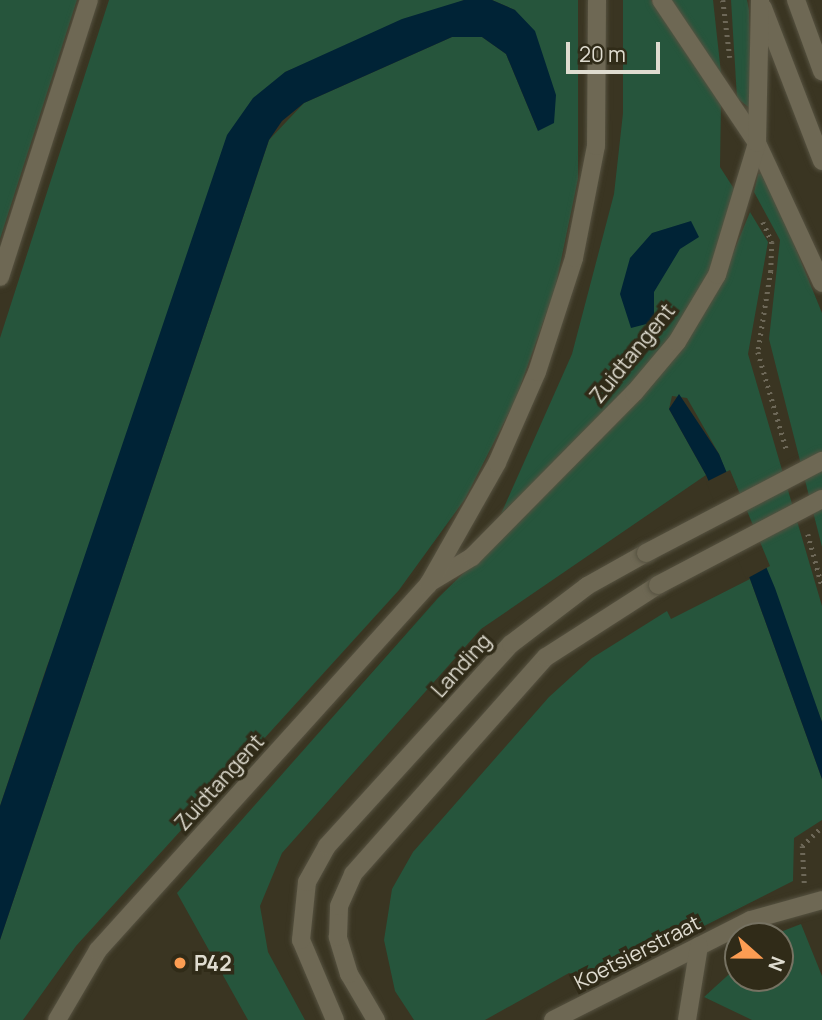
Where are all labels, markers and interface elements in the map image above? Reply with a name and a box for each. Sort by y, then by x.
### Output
scale bar [570,28,664,72]
text: 20 m [579,40,626,68]
street label: Zuidtangent [584,298,680,408]
street label: Landing [426,628,496,702]
street label: Zuidtangent [169,729,269,835]
street label: Koetsierstraat [570,909,704,995]
north arrow [724,922,794,992]
place label: P42 [194,950,232,976]
text: N [762,953,791,975]
marker: P42 [172,955,188,971]

